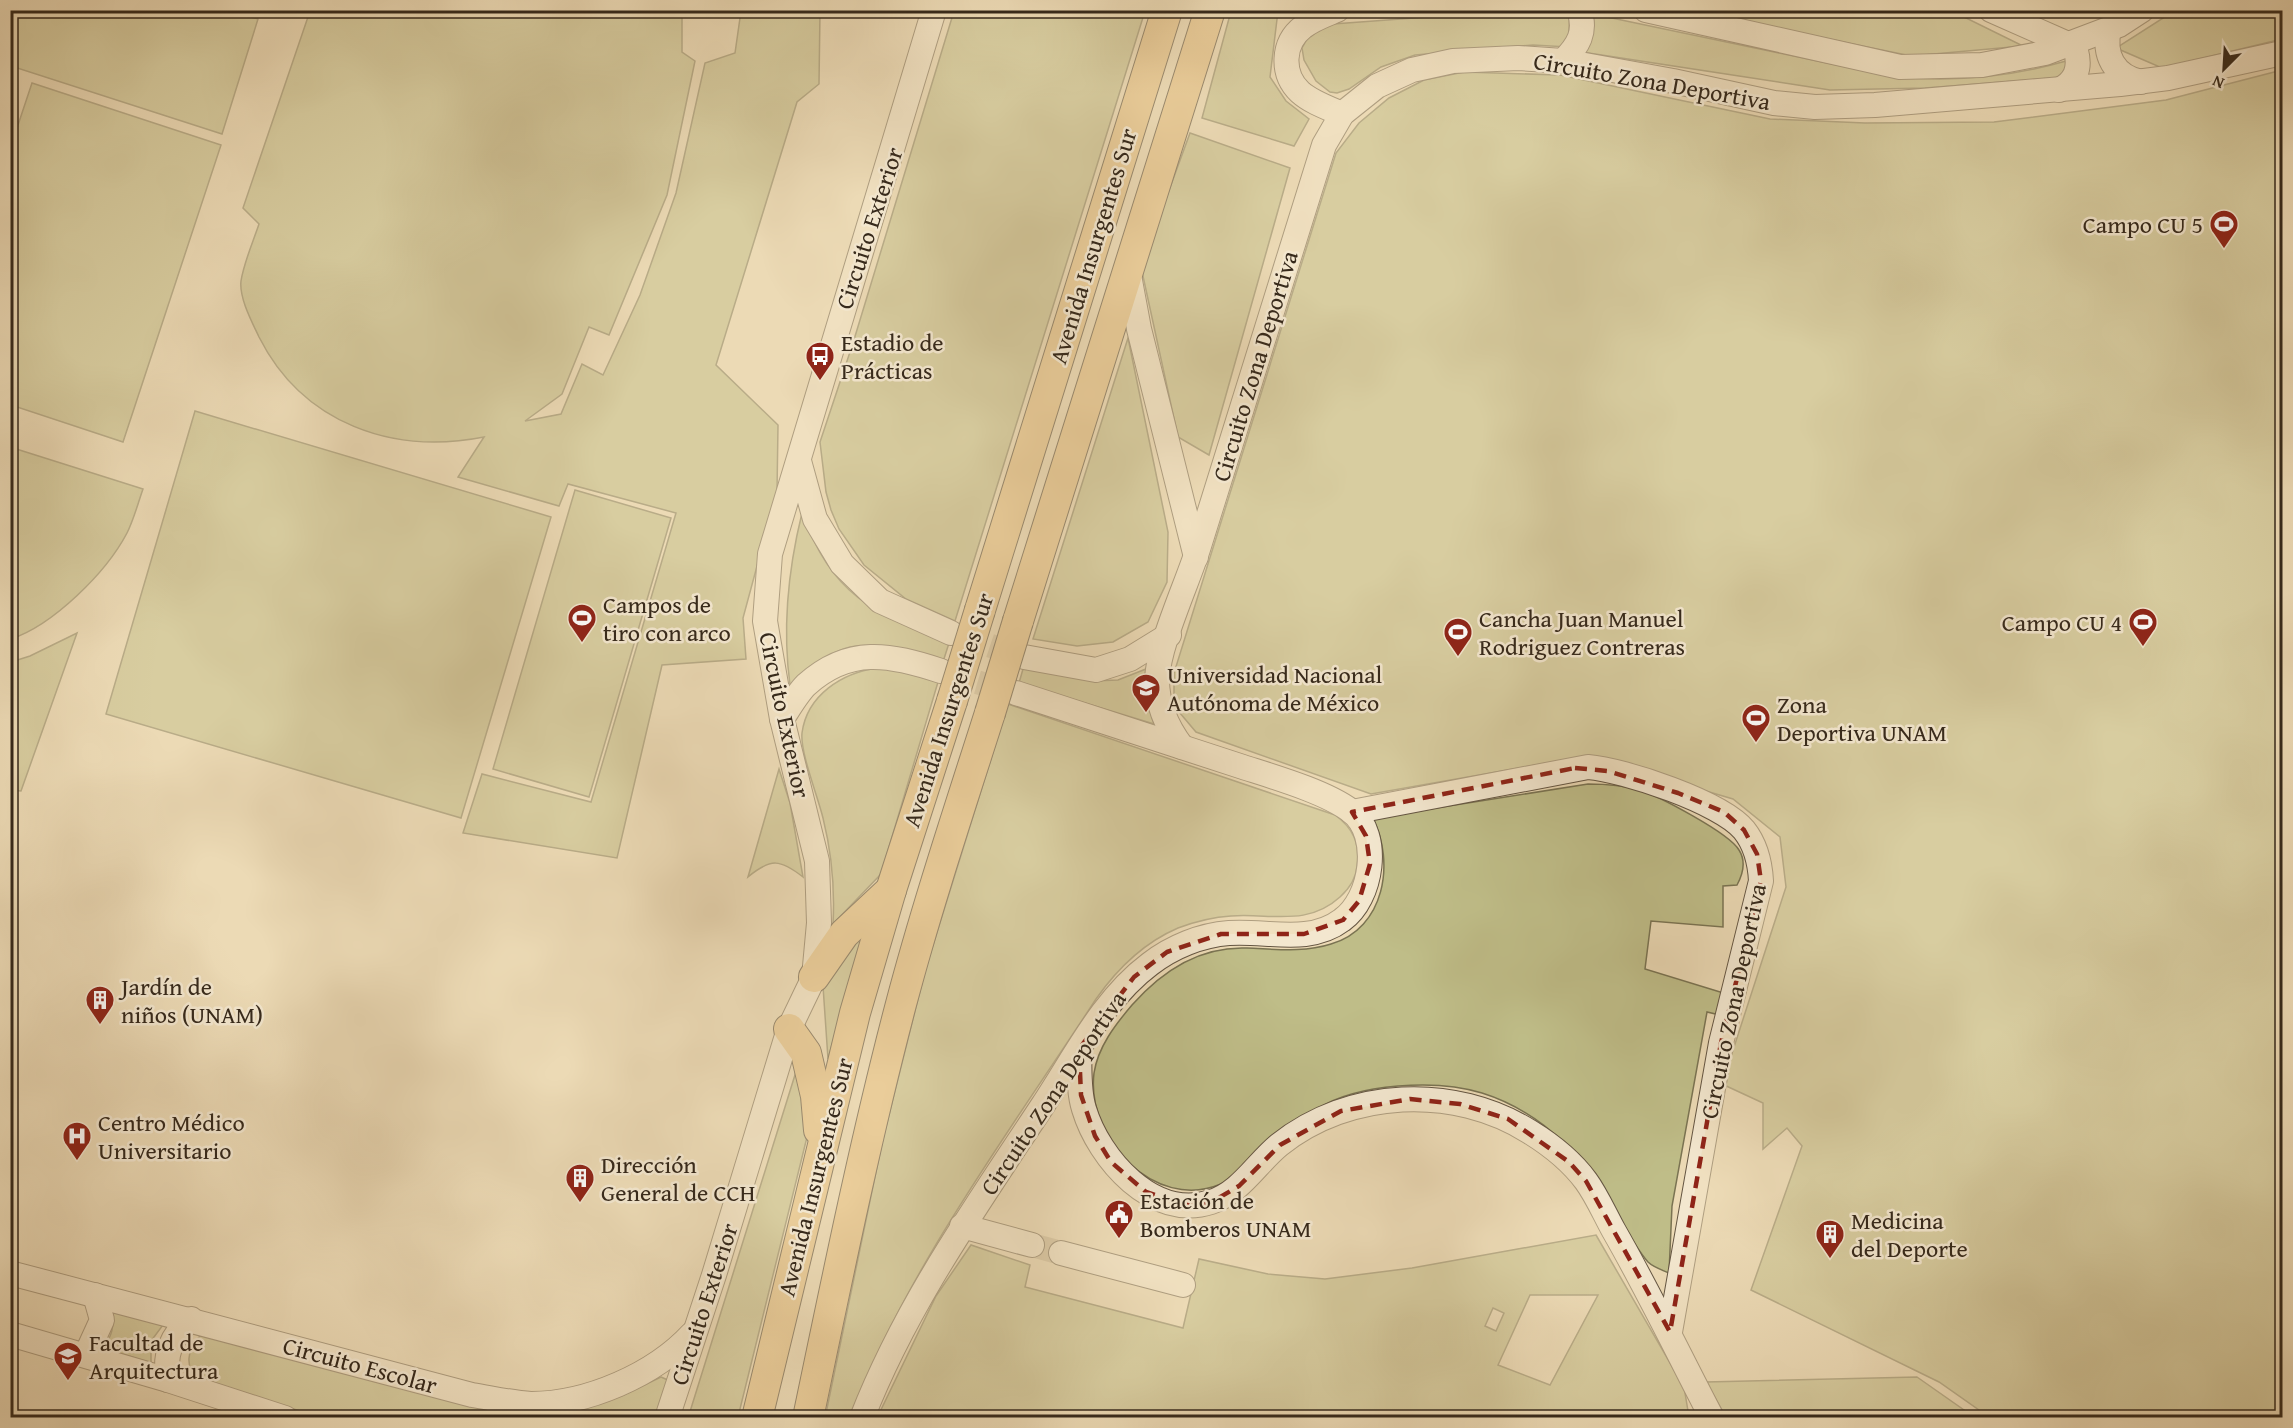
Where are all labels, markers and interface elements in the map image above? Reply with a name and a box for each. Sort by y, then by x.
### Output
north arrow [2194,39,2254,99]
street label: Circuito Zona Deportiva [1531,43,1774,119]
text: N [2208,69,2228,96]
street label: Avenida Insurgentes Sur [1040,124,1146,368]
street label: Circuito Exterior [826,142,912,314]
place label: Campo CU 5 [2083,207,2203,242]
sports icon: Campo CU 5 [2208,208,2240,250]
street label: Circuito Zona Deportiva [1203,246,1307,486]
place label: Estadio de Prácticas [841,325,944,388]
bus stop icon: Estadio de Prácticas [804,340,836,382]
place label: Campos de tiro con arco [603,587,731,650]
street label: Avenida Insurgentes Sur [894,588,1002,832]
place label: Cancha Juan Manuel Rodriguez Contreras [1479,601,1685,664]
sports icon: Campos de tiro con arco [566,602,598,644]
place label: Campo CU 4 [2002,605,2122,640]
sports icon: Campo CU 4 [2127,606,2159,648]
sports icon: Cancha Juan Manuel Rodriguez Contreras [1442,616,1474,658]
street label: Circuito Exterior [750,629,820,801]
place label: Universidad Nacional Autónoma de México [1167,657,1383,720]
school or university icon: Universidad Nacional Autónoma de México [1130,672,1162,714]
place label: Zona Deportiva UNAM [1777,687,1947,750]
sports icon: Zona Deportiva UNAM [1740,702,1772,744]
street label: Circuito Zona Deportiva [1691,879,1775,1122]
place label: Jardín de niños (UNAM) [118,969,263,1032]
street label: Circuito Zona Deportiva [971,983,1135,1202]
building icon: Jardín de niños (UNAM) [84,984,116,1026]
street label: Avenida Insurgentes Sur [768,1054,862,1300]
place label: Centro Médico Universitario [98,1105,245,1168]
hospital icon: Centro Médico Universitario [61,1120,93,1162]
place label: Dirección General de CCH [601,1147,756,1210]
building icon: Dirección General de CCH [564,1162,596,1204]
place label: Estación de Bomberos UNAM [1140,1183,1311,1246]
public building icon: Estación de Bomberos UNAM [1103,1198,1135,1240]
place label: Medicina del Deporte [1851,1203,1968,1266]
street label: Circuito Exterior [661,1218,747,1390]
building icon: Medicina del Deporte [1814,1218,1846,1260]
place label: Facultad de Arquitectura [89,1325,219,1388]
street label: Circuito Escolar [279,1328,441,1402]
school or university icon: Facultad de Arquitectura [52,1340,84,1382]

